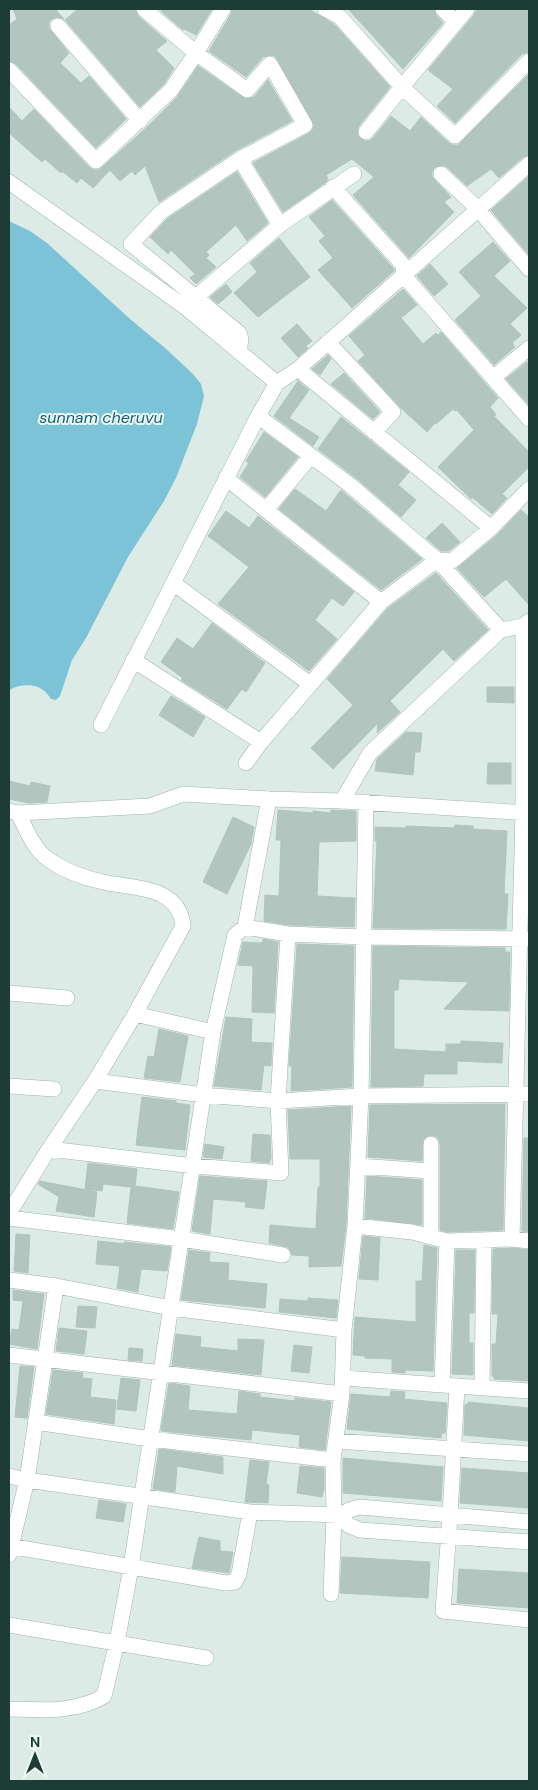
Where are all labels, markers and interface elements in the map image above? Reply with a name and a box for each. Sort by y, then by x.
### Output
water label: sunnam cheruvu [39,407,163,428]
north arrow [10,1730,60,1780]
text: N [30,1733,40,1751]

